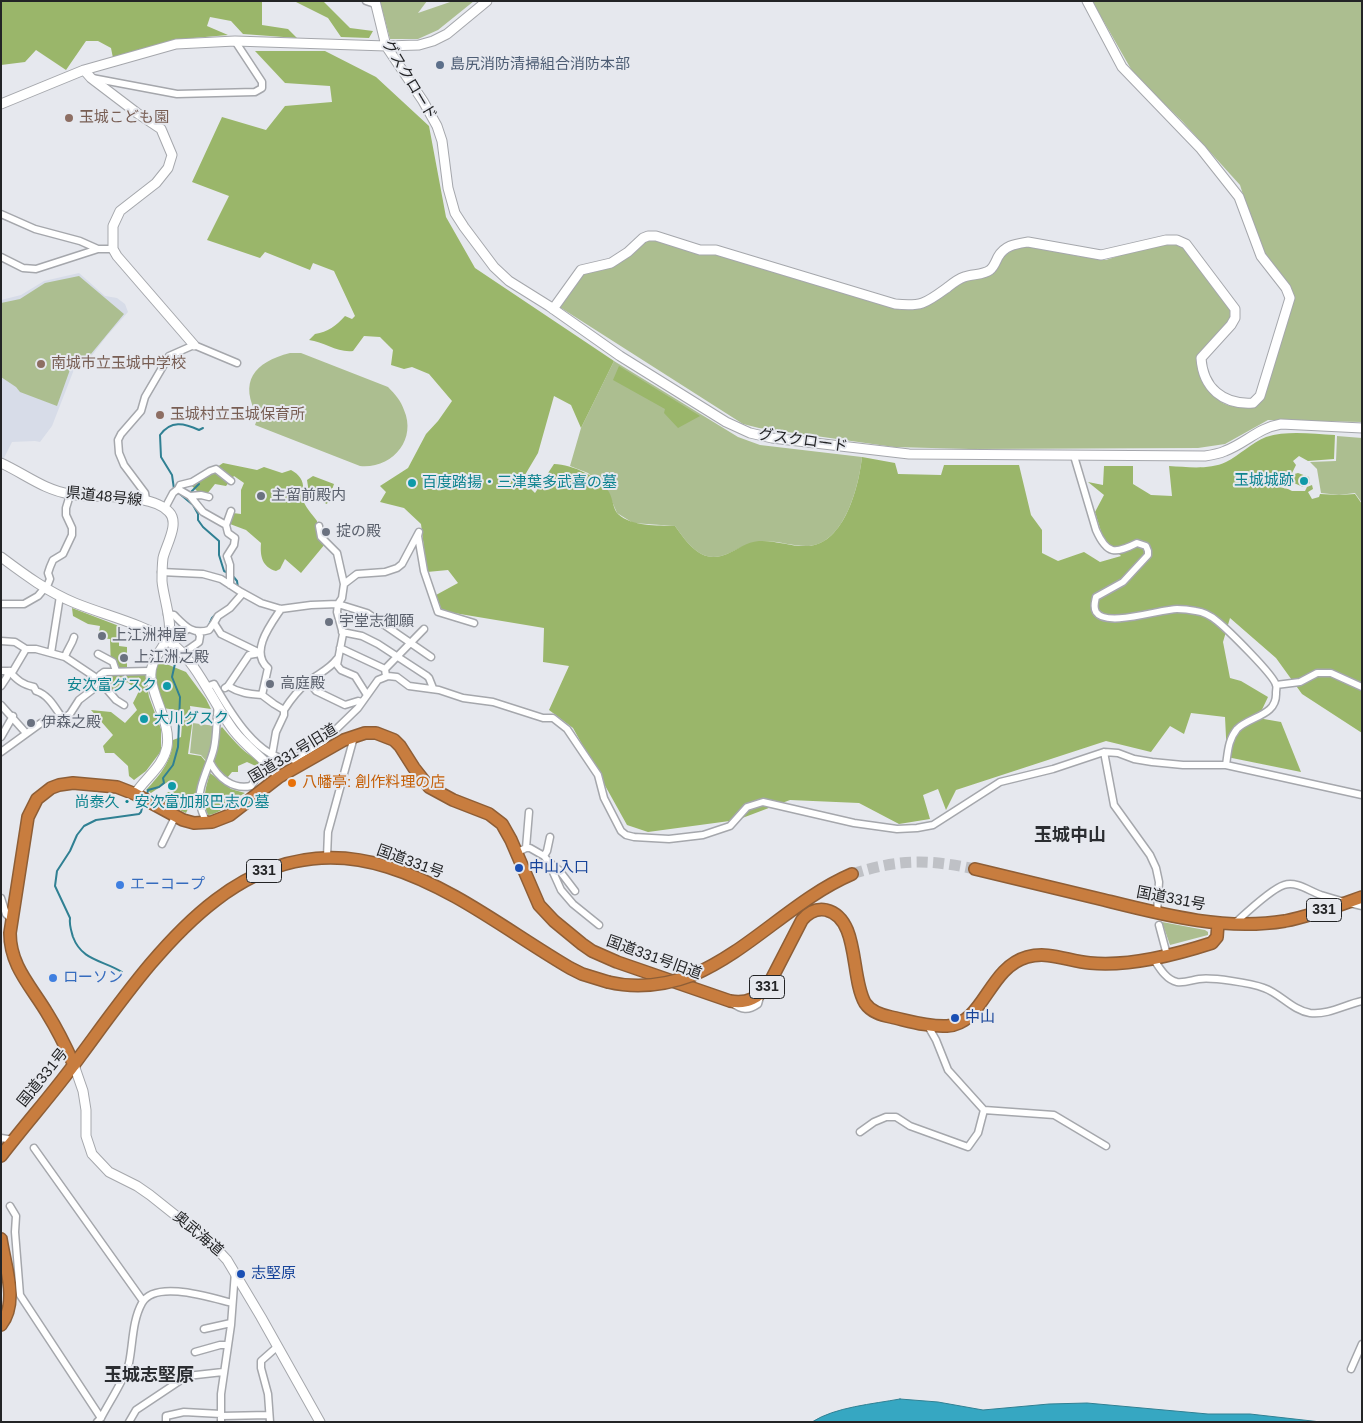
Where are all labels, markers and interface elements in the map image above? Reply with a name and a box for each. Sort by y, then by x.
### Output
street label: グスクロード [378,37,440,123]
place label: 島尻消防清掃組合消防本部 [450,56,630,74]
marker: 島尻消防清掃組合消防本部 [434,59,446,71]
place label: 玉城こども園 [79,109,169,127]
marker: 玉城こども園 [63,112,75,124]
place label: 南城市立玉城中学校 [51,355,186,373]
marker: 南城市立玉城中学校 [35,358,47,370]
place label: 玉城村立玉城保育所 [170,406,305,424]
marker: 玉城村立玉城保育所 [154,409,166,421]
street label: グスクロード [757,426,849,456]
place label: 玉城城跡 [1234,472,1294,490]
place label: 百度踏揚・三津葉多武喜の墓 [422,474,617,492]
marker: 玉城城跡 [1298,475,1310,487]
marker: 百度踏揚・三津葉多武喜の墓 [406,477,418,489]
street label: 県道48号線 [65,484,143,510]
place label: 主留前殿内 [271,487,346,505]
marker: 主留前殿内 [255,490,267,502]
place label: 掟の殿 [336,523,381,541]
marker: 掟の殿 [320,526,332,538]
place label: 宇堂志御願 [339,613,414,631]
marker: 宇堂志御願 [323,616,335,628]
place label: 上江洲神屋 [112,627,187,645]
marker: 上江洲神屋 [96,630,108,642]
place label: 上江洲之殿 [134,649,209,667]
marker: 上江洲之殿 [118,652,130,664]
place label: 高庭殿 [280,675,325,693]
place label: 安次富グスク [67,677,157,695]
marker: 高庭殿 [264,678,276,690]
marker: 安次富グスク [161,680,173,692]
place label: 大川グスク [154,710,229,728]
marker: 大川グスク [138,713,150,725]
place label: 伊森之殿 [41,714,101,732]
marker: 伊森之殿 [25,717,37,729]
street label: 国道331号旧道 [245,721,341,787]
place label: 八幡亭: 創作料理の店 [302,774,445,792]
marker: 八幡亭: 創作料理の店 [286,777,298,789]
marker: 尚泰久・安次富加那巴志の墓 [166,780,178,792]
place label: 尚泰久・安次富加那巴志の墓 [75,794,269,812]
district label: 玉城中山 [1034,825,1106,847]
street label: 国道331号 [374,842,446,882]
road number: 331 [246,859,282,882]
place label: 中山入口 [529,859,589,877]
marker: 中山入口 [513,862,525,874]
place label: エーコープ [130,876,205,894]
marker: エーコープ [114,879,126,891]
street label: 国道331号 [1135,883,1207,915]
road number: 331 [1306,898,1342,922]
street label: 国道331号旧道 [604,932,704,984]
place label: ローソン [63,969,123,987]
marker: ローソン [47,972,59,984]
road number: 331 [750,976,784,999]
place label: 中山 [965,1009,995,1027]
marker: 中山 [949,1012,961,1024]
street label: 国道331号 [14,1045,72,1111]
street label: 奥武海道 [169,1208,227,1260]
place label: 志堅原 [251,1265,296,1283]
marker: 志堅原 [235,1268,247,1280]
district label: 玉城志堅原 [104,1365,194,1387]

